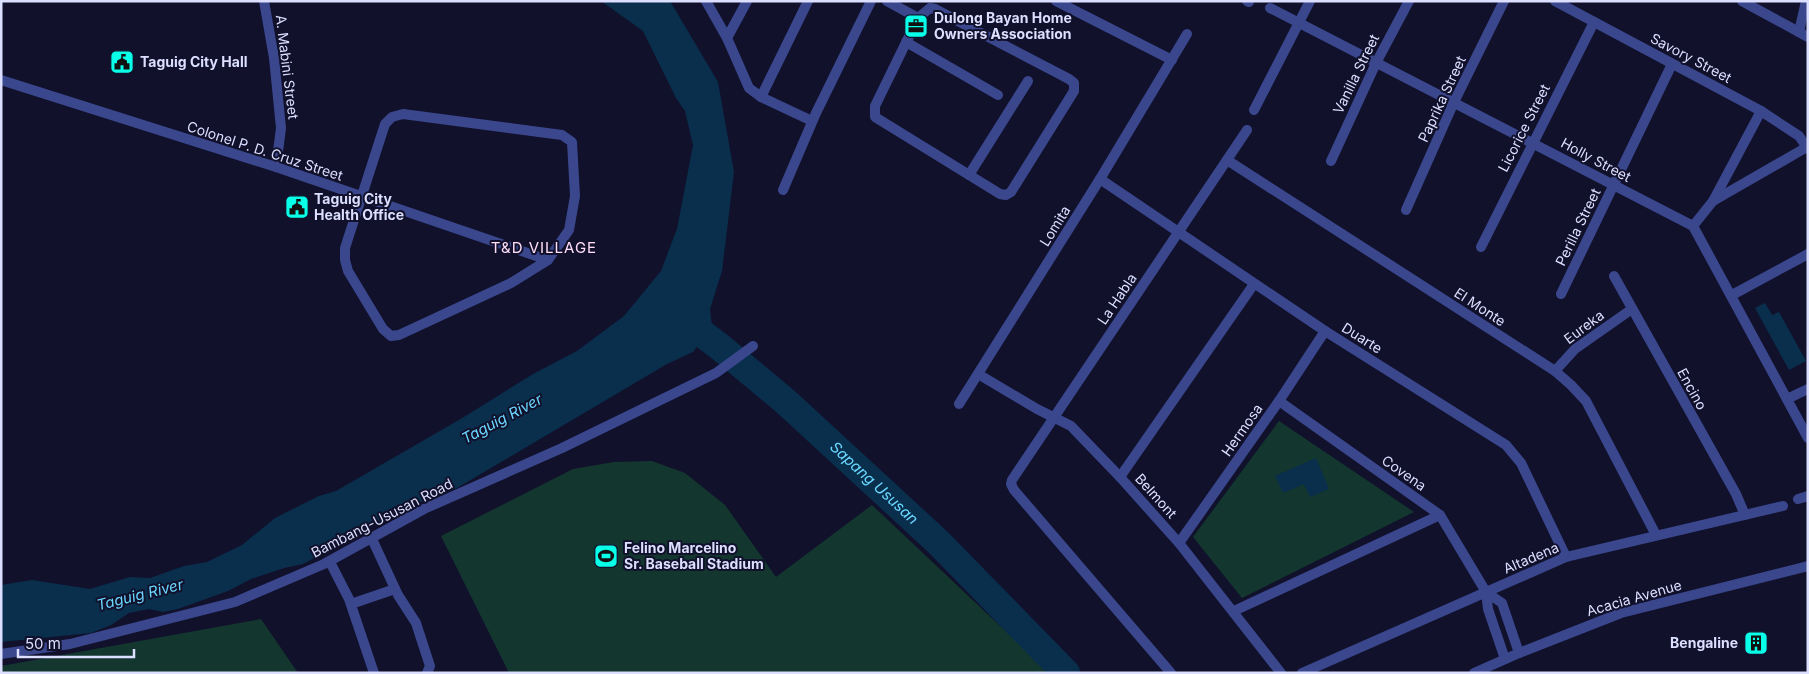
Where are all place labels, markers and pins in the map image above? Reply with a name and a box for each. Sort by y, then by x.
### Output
place label: Dulong Bayan Home Owners Association [934,9,1072,42]
office icon: Dulong Bayan Home Owners Association [903,13,929,39]
public building icon: Taguig City Hall [109,49,135,75]
place label: Taguig City Hall [140,53,247,70]
place label: Taguig City Health Office [314,190,404,223]
public building icon: Taguig City Health Office [284,194,310,220]
place label: Felino Marcelino Sr. Baseball Stadium [624,539,764,572]
sports icon: Felino Marcelino Sr. Baseball Stadium [593,543,619,569]
building icon: Bengaline [1743,630,1769,656]
place label: Bengaline [1670,634,1738,651]

